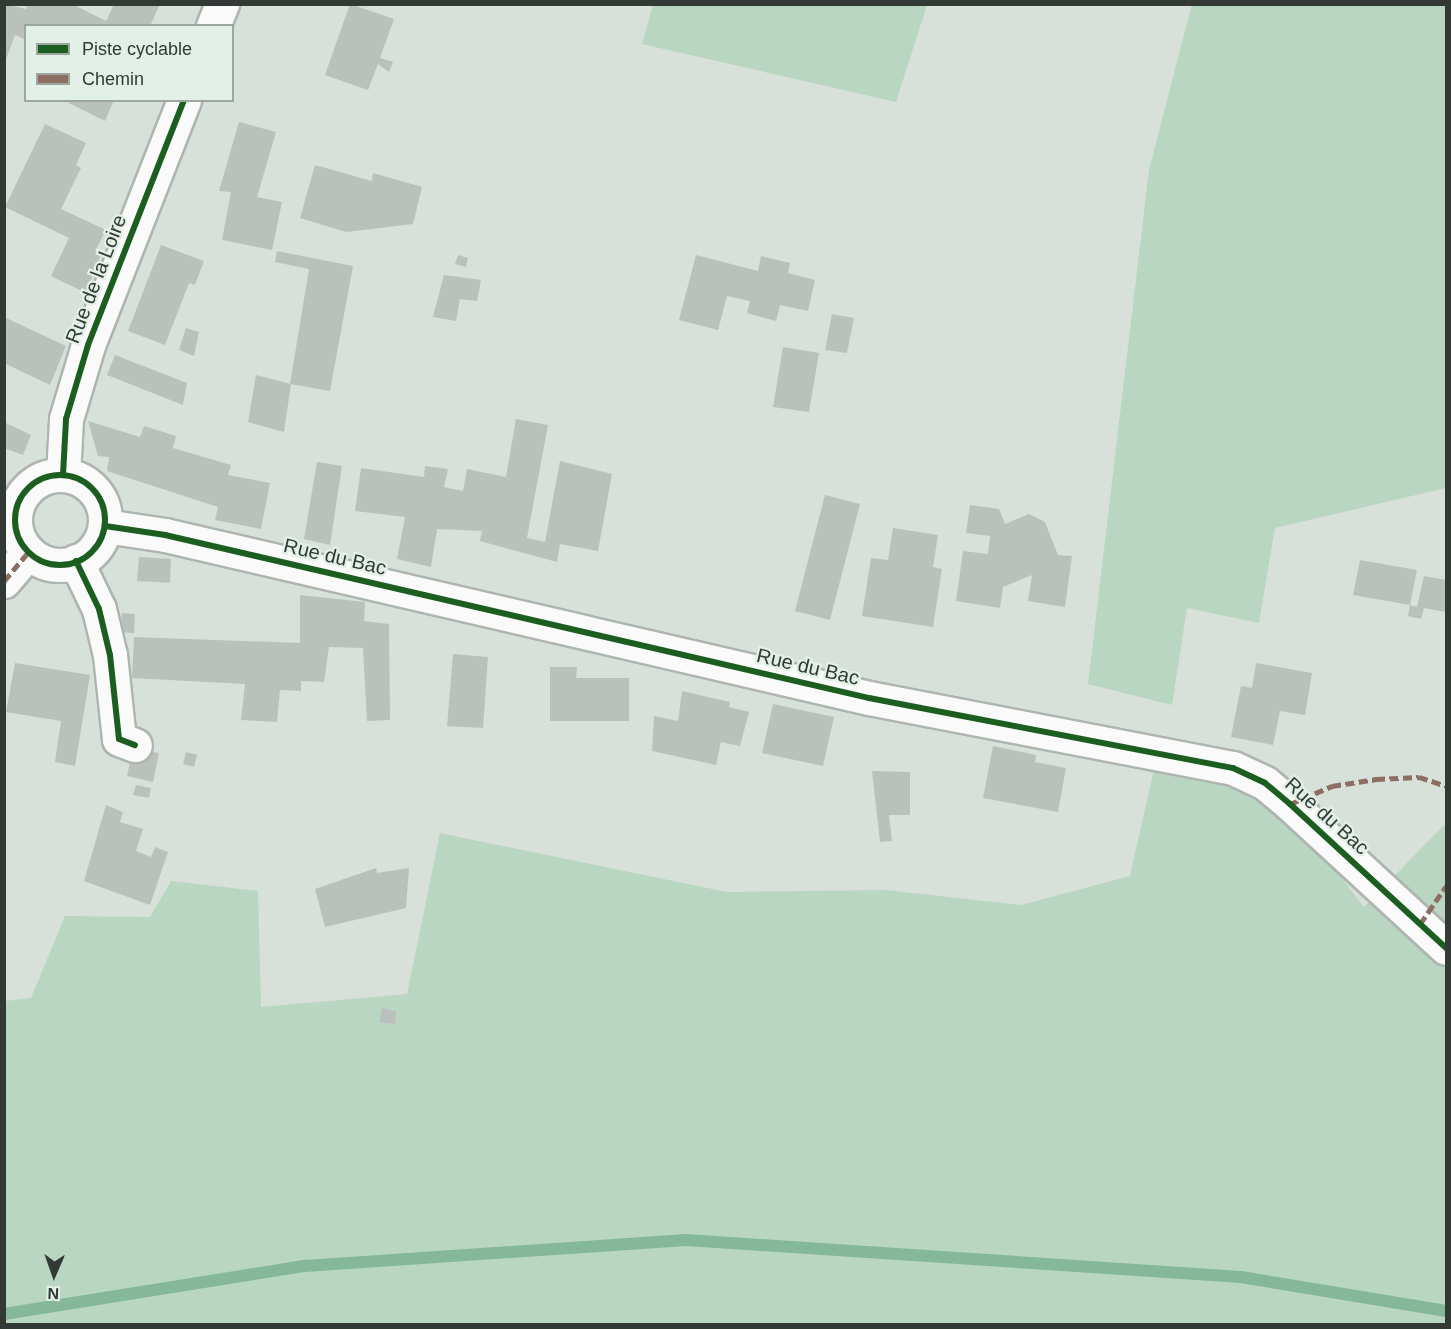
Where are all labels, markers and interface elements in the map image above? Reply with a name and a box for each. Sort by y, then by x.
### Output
legend [24,24,234,102]
text: Piste cyclable [82,39,192,59]
text: Chemin [82,69,144,89]
street label: Rue de la Loire [60,211,132,347]
street label: Rue du Bac [281,534,389,580]
street label: Rue du Bac [754,644,862,690]
street label: Rue du Bac [1280,772,1374,860]
north arrow [24,1245,84,1305]
text: N [47,1285,59,1302]

